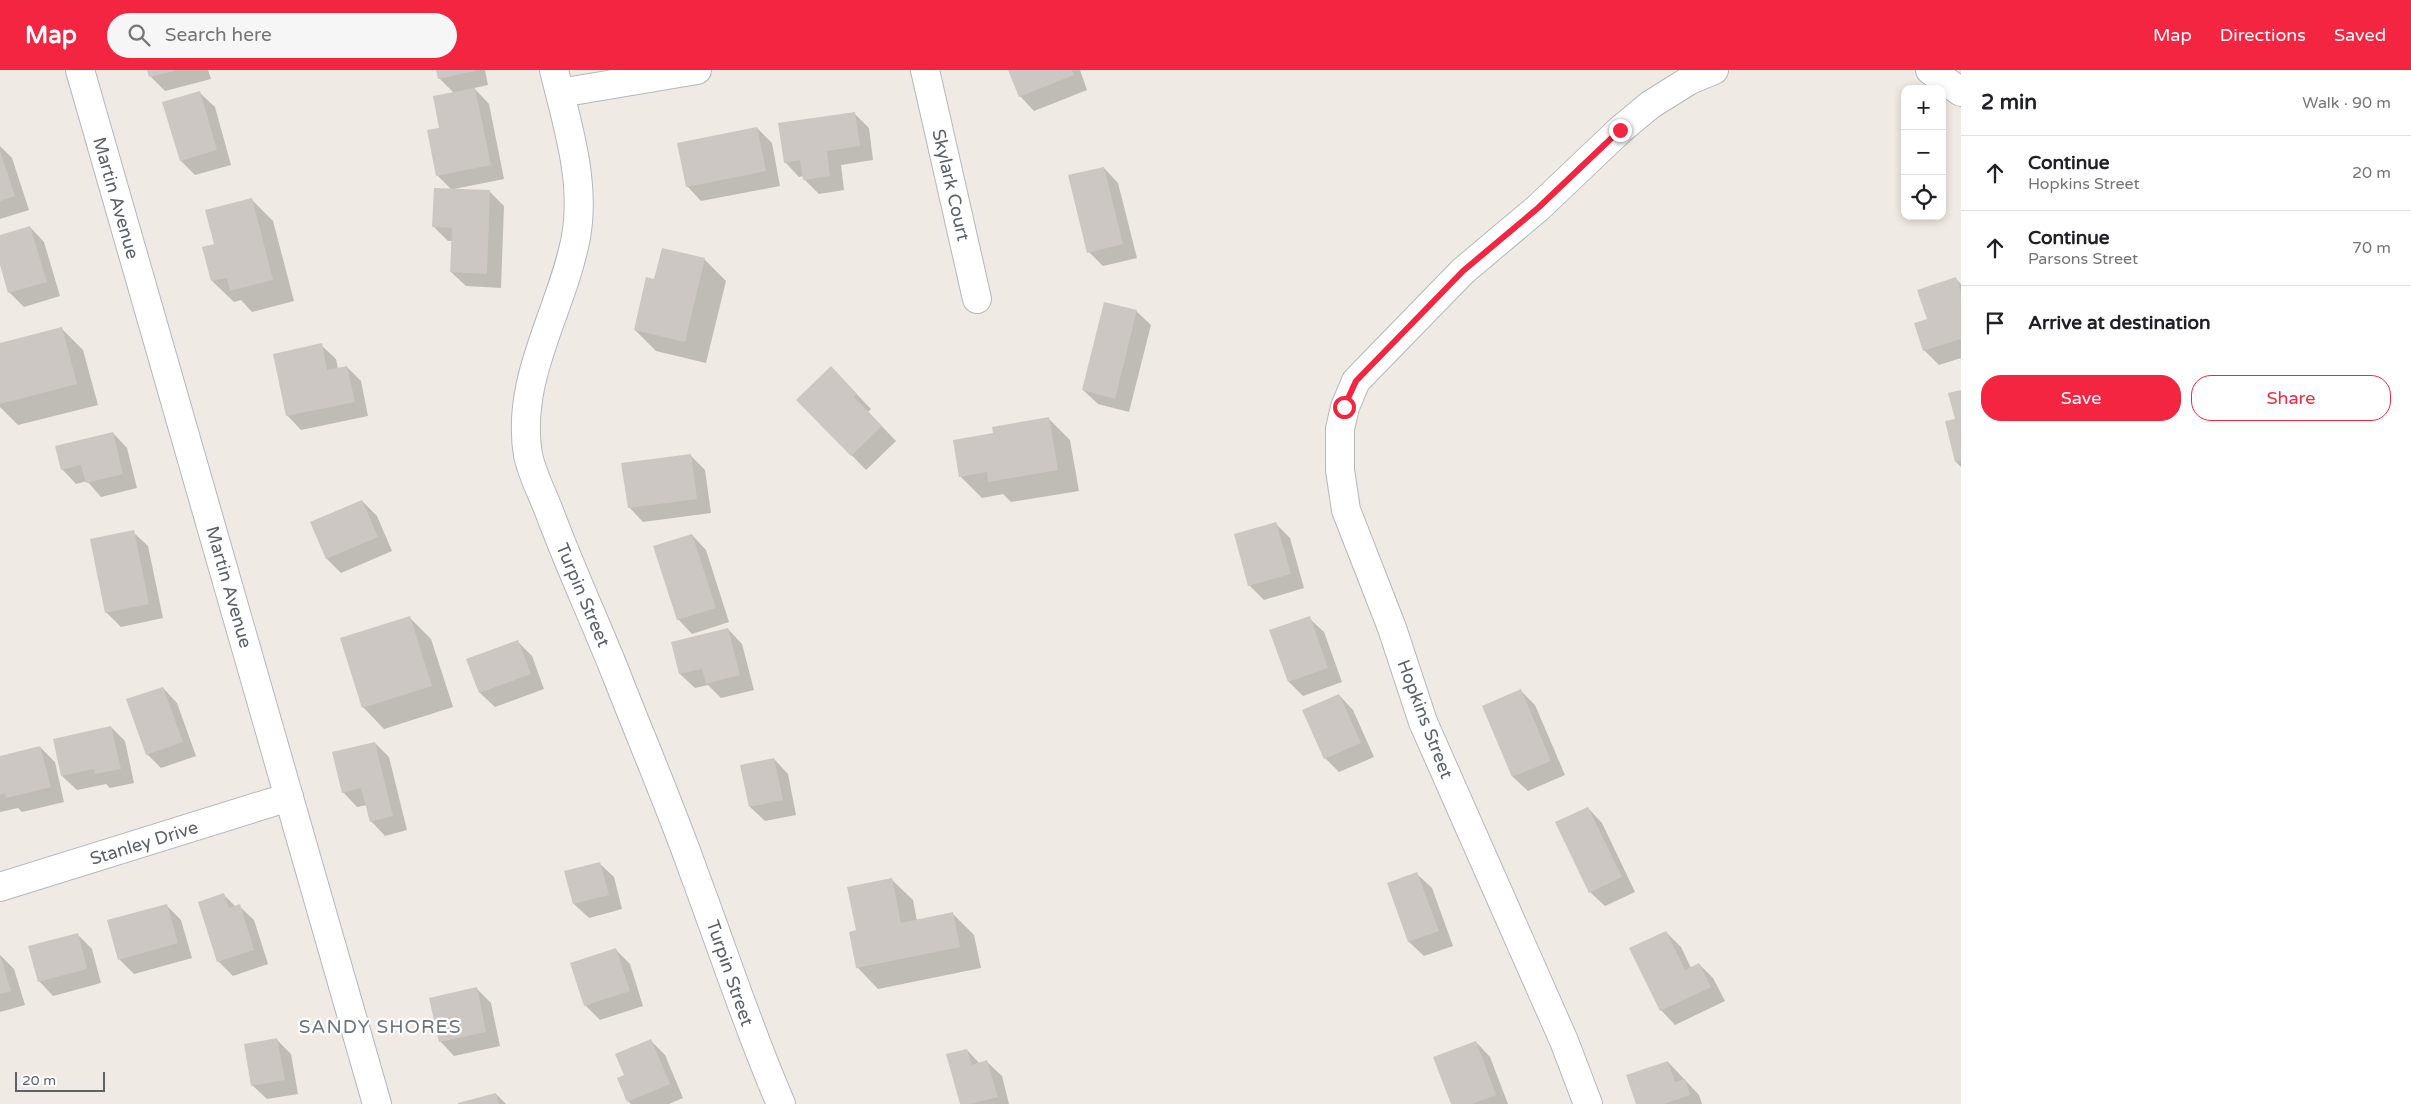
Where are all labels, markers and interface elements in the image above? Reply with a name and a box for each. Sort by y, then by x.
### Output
search box [107,13,457,58]
text: Map [25,21,77,50]
icon: search [125,21,153,49]
text: Search here [165,24,272,46]
text: Map [2153,24,2192,46]
text: Directions [2220,24,2306,46]
text: Saved [2334,24,2386,46]
map controls [1901,85,1946,220]
button: + [1901,85,1946,130]
text: 2 min [1981,90,2037,115]
text: Walk · 90 m [2302,93,2391,113]
route end [1609,119,1632,142]
street label: Skylark Court [927,127,975,243]
button: − [1901,130,1946,175]
street label: Martin Avenue [88,134,144,262]
text: Continue [2028,152,2110,174]
icon: ahead [1981,159,2009,187]
text: 20 m [2352,163,2391,183]
text: Hopkins Street [2028,174,2140,194]
button: locate [1901,175,1946,220]
text: Continue [2028,227,2110,249]
icon: ahead [1981,234,2009,262]
text: 70 m [2352,238,2391,258]
text: Parsons Street [2028,249,2138,269]
icon: arrive [1981,309,2009,337]
text: Arrive at destination [2028,312,2211,334]
button: Save [1981,375,2181,421]
button: Share [2191,375,2391,421]
route start [1333,396,1356,419]
street label: Martin Avenue [201,523,257,651]
street label: Turpin Street [551,540,615,650]
street label: Hopkins Street [1392,656,1458,782]
street label: Stanley Drive [87,816,201,870]
street label: Turpin Street [702,917,758,1029]
district label: SANDY SHORES [299,1016,461,1038]
scale bar [15,1069,105,1092]
text: 20 m [22,1072,56,1089]

